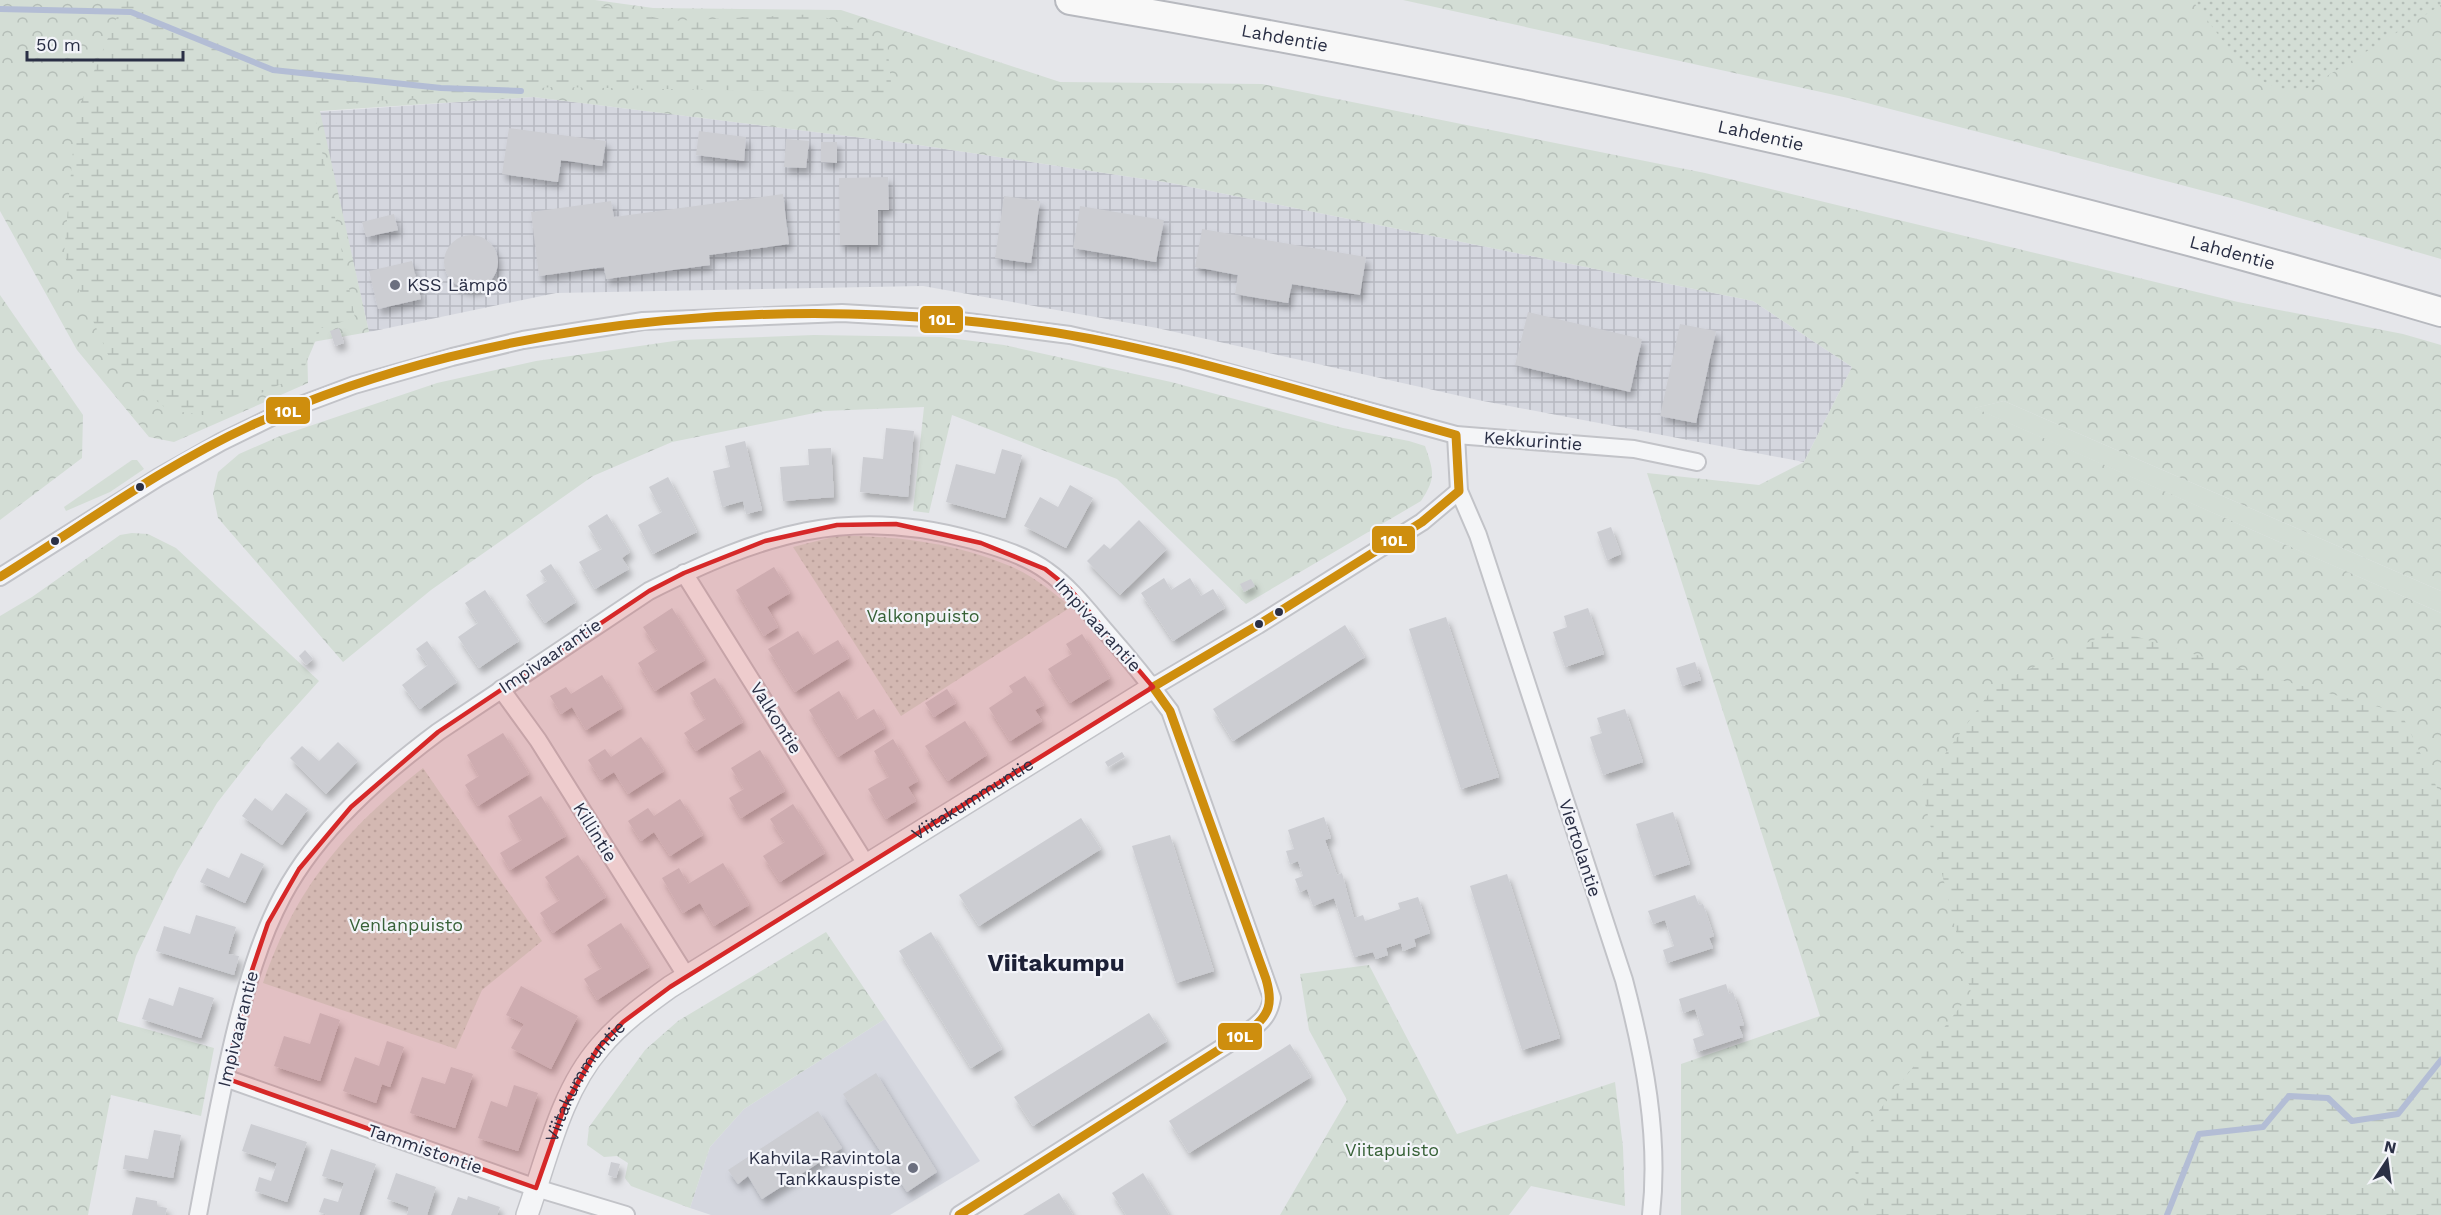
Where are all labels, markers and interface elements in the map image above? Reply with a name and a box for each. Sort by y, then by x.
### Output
street label: Lahdentie [1240,19,1330,56]
scale bar [27,24,183,62]
text: 50 m [36,34,81,55]
street label: Lahdentie [1716,115,1806,155]
street label: Lahdentie [2188,231,2278,274]
place label: KSS Lämpö [407,274,508,295]
marker: KSS Lämpö [388,278,402,292]
line badge: 10L [919,305,964,334]
text: 10L [929,310,956,329]
line badge: 10L [265,396,311,425]
text: 10L [275,402,302,421]
street label: Kekkurintie [1483,427,1583,454]
unlabelled marker [134,481,146,493]
line badge: 10L [1371,525,1416,554]
text: 10L [1381,531,1408,550]
unlabelled marker [49,535,61,547]
street label: Impivaarantie [1051,573,1146,676]
park label: Valkonpuisto [866,605,980,626]
unlabelled marker [1273,606,1285,618]
street label: Impivaarantie [495,614,605,698]
unlabelled marker [1253,618,1265,630]
street label: Valkontie [746,678,807,758]
street label: Viitakummuntie [907,753,1037,844]
street label: Viertolantie [1555,796,1606,899]
street label: Killintie [569,798,622,865]
park label: Venlanpuisto [349,914,463,935]
district label: Viitakumpu [987,949,1125,977]
street label: Impivaarantie [213,969,262,1089]
street label: Viitakummuntie [541,1016,629,1145]
line badge: 10L [1217,1022,1263,1051]
text: 10L [1227,1027,1254,1046]
street label: Tammistontie [365,1119,485,1178]
north arrow [2357,1131,2417,1191]
text: N [2382,1136,2398,1157]
park label: Viitapuisto [1345,1139,1439,1160]
place label: Kahvila-Ravintola Tankkauspiste [749,1147,901,1189]
marker: Kahvila-Ravintola Tankkauspiste [906,1161,920,1175]

